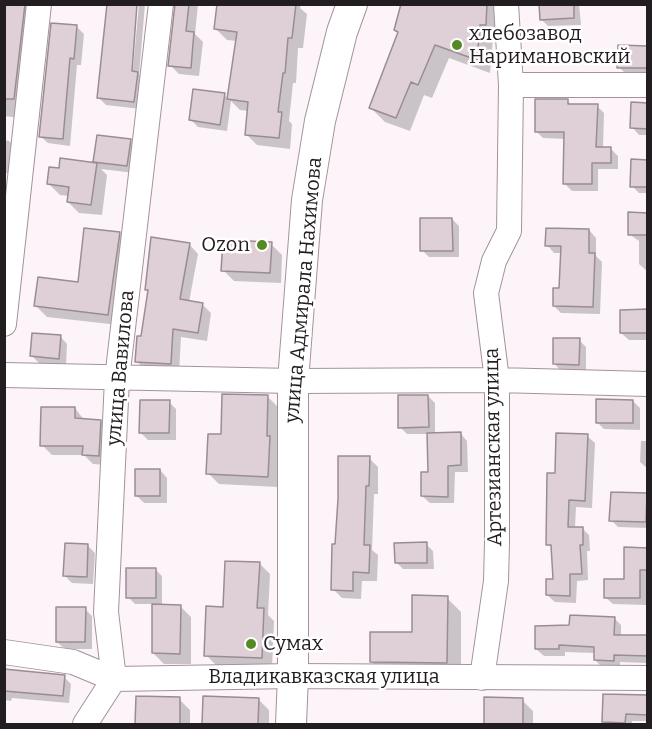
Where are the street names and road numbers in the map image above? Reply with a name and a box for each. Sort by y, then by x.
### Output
street label: улица Адмирала Нахимова [280,156,328,424]
street label: улица Вавилова [102,289,140,447]
street label: Артезианская улица [480,347,508,547]
street label: Владикавказская улица [208,665,440,689]

